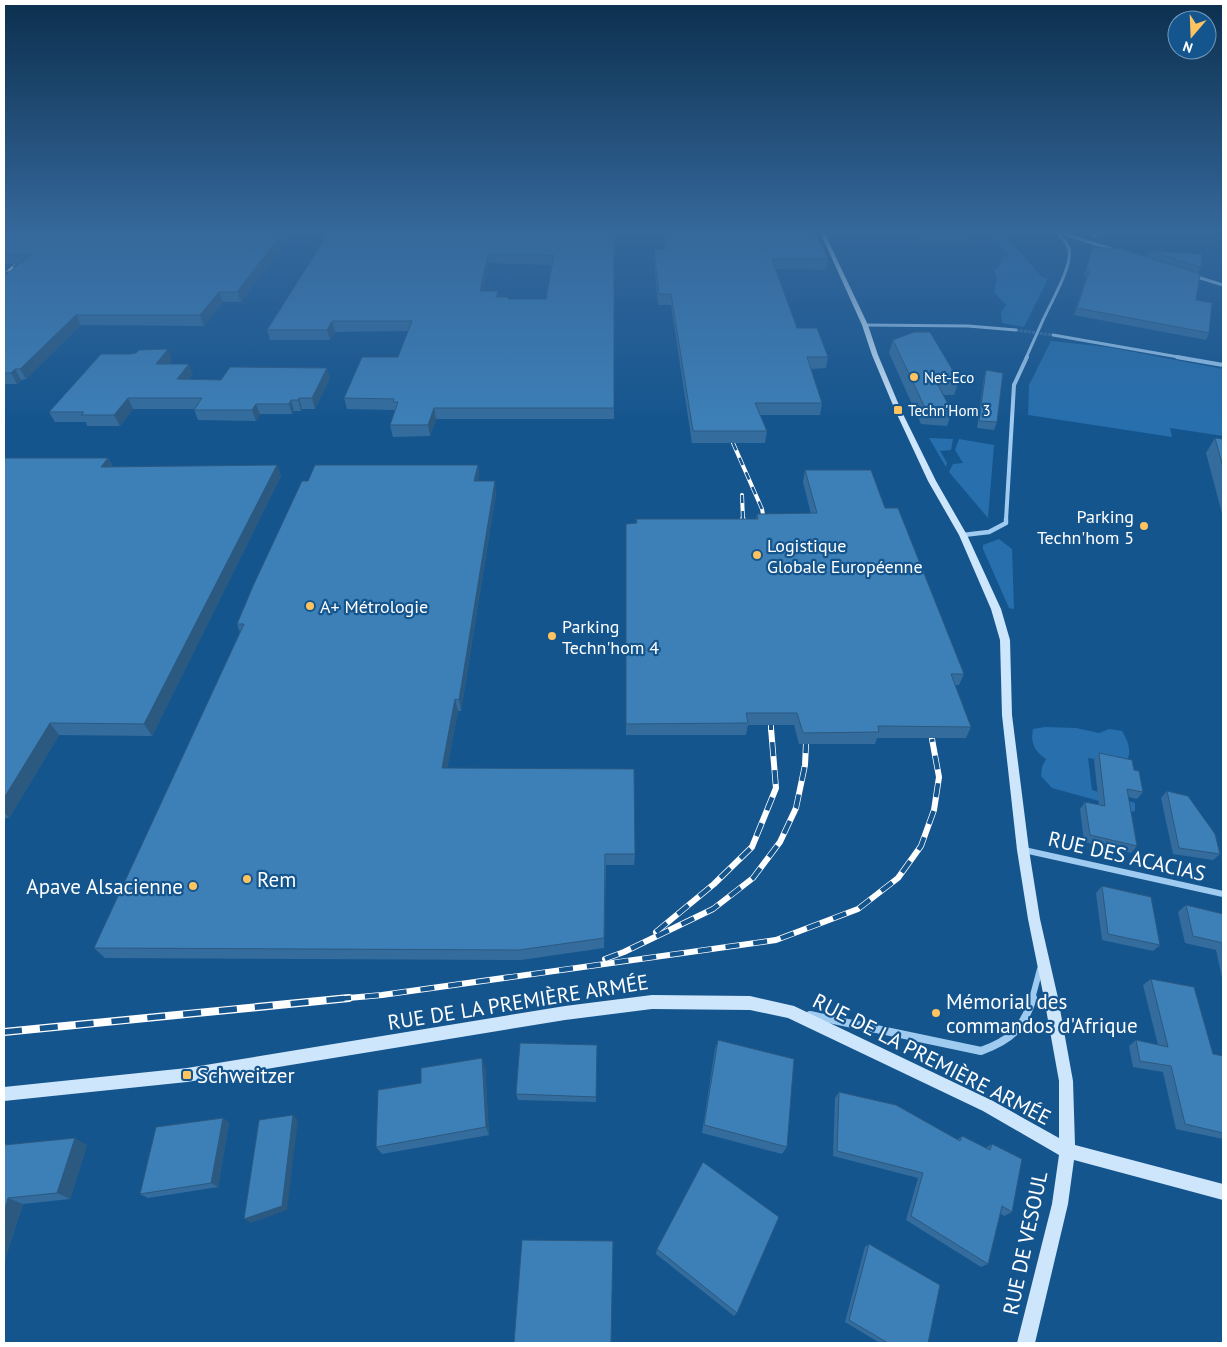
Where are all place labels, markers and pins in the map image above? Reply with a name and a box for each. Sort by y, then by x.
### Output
place label: Net-Eco [924,368,974,387]
marker: Net-Eco [908,371,920,383]
place label: Techn'Hom 3 [908,401,991,420]
marker: Techn'Hom 3 [892,404,904,416]
place label: Parking Techn'hom 5 [1037,505,1134,549]
marker: Parking Techn'hom 5 [1138,520,1150,532]
place label: Logistique Globale Européenne [767,534,923,578]
marker: Logistique Globale Européenne [751,549,763,561]
place label: A+ Métrologie [320,595,428,618]
marker: A+ Métrologie [304,600,316,612]
place label: Parking Techn'hom 4 [562,615,659,659]
marker: Parking Techn'hom 4 [546,630,558,642]
place label: Rem [257,866,296,893]
place label: Apave Alsacienne [26,873,183,900]
marker: Rem [241,873,253,885]
marker: Apave Alsacienne [187,880,199,892]
place label: Mémorial des commandos d'Afrique [946,988,1138,1039]
marker: Mémorial des commandos d'Afrique [930,1007,942,1019]
place label: Schweitzer [197,1062,295,1089]
marker: Schweitzer [181,1069,193,1081]

